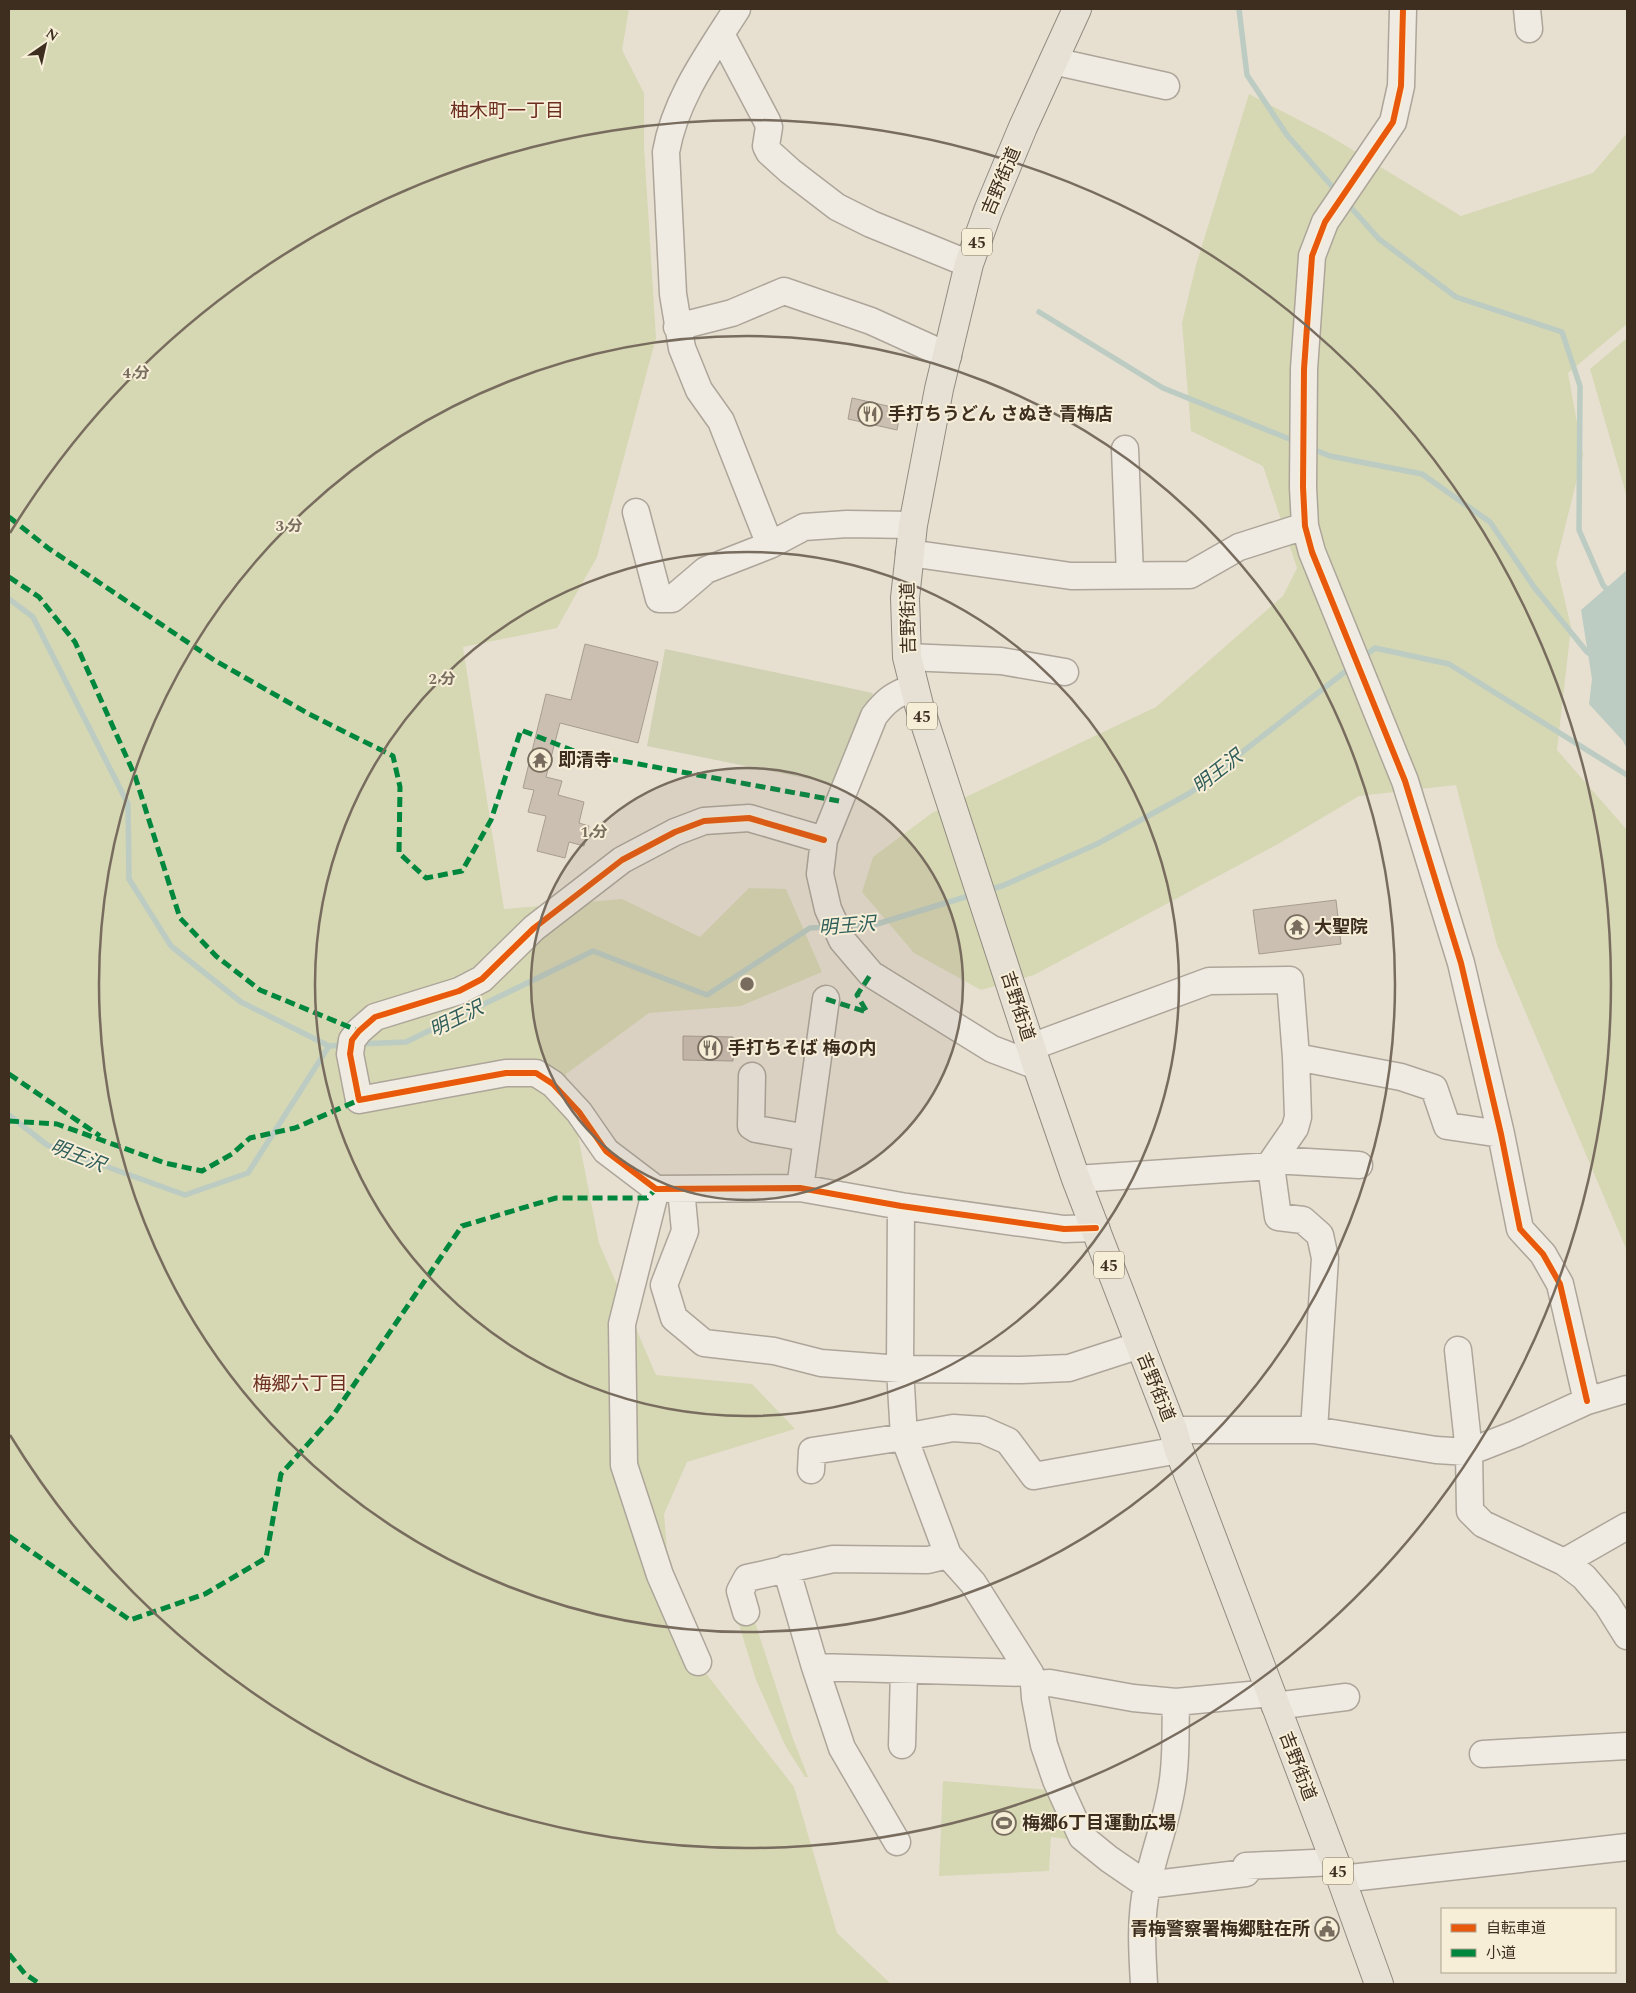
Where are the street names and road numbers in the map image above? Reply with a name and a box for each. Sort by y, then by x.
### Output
street label: 吉野街道 [975,143,1028,220]
road number: 45 [962,228,992,256]
street label: 吉野街道 [894,582,923,654]
road number: 45 [907,702,937,729]
street label: 吉野街道 [994,968,1041,1045]
road number: 45 [1094,1252,1124,1278]
street label: 吉野街道 [1130,1349,1182,1426]
street label: 吉野街道 [1272,1728,1323,1805]
road number: 45 [1323,1858,1353,1884]

